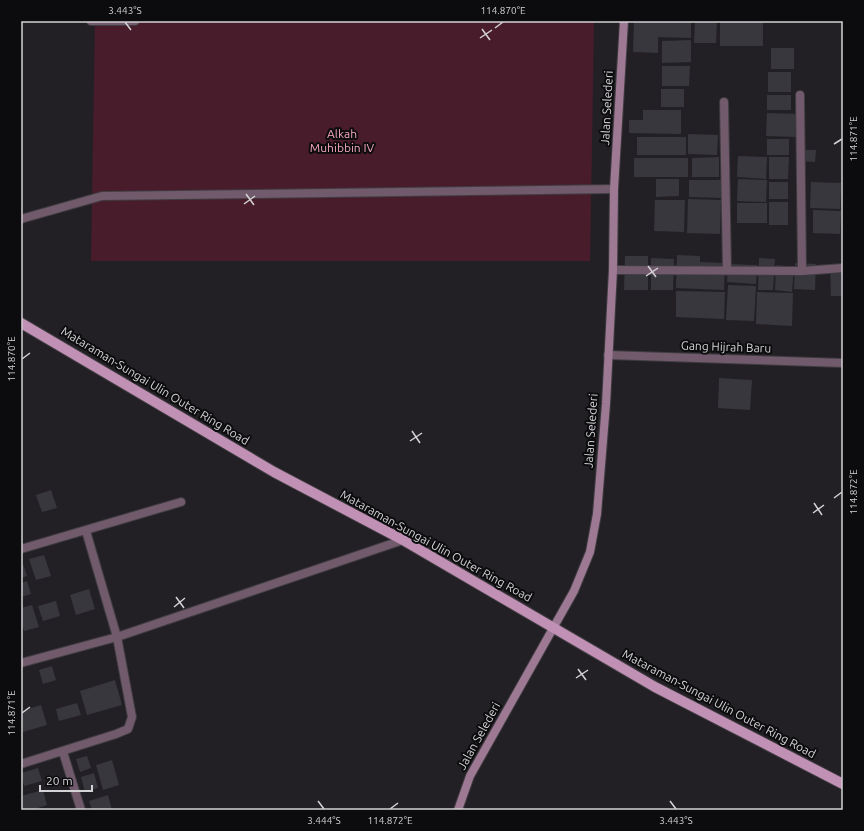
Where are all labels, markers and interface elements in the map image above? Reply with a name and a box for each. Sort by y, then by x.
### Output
text: 3.443°S [108,5,142,16]
text: 114.870°E [480,5,526,16]
street label: Jalan Selederi [598,70,615,146]
text: 114.871°E [848,116,859,162]
park label: Alkah Muhibbin IV [310,127,375,154]
street label: Mataraman-Sungai Ulin Outer Ring Road [59,324,252,447]
text: 114.870°E [6,336,17,382]
street label: Gang Hijrah Baru [681,338,771,355]
street label: Jalan Selederi [581,393,600,469]
text: 114.872°E [848,469,859,515]
street label: Mataraman-Sungai Ulin Outer Ring Road [338,487,534,604]
street label: Mataraman-Sungai Ulin Outer Ring Road [620,647,818,760]
text: 114.871°E [6,690,17,736]
street label: Jalan Selederi [455,700,502,772]
scale bar [40,767,92,793]
text: 20 m [46,774,73,787]
text: 3.444°S [307,815,341,826]
text: 114.872°E [367,815,413,826]
text: 3.443°S [659,815,693,826]

